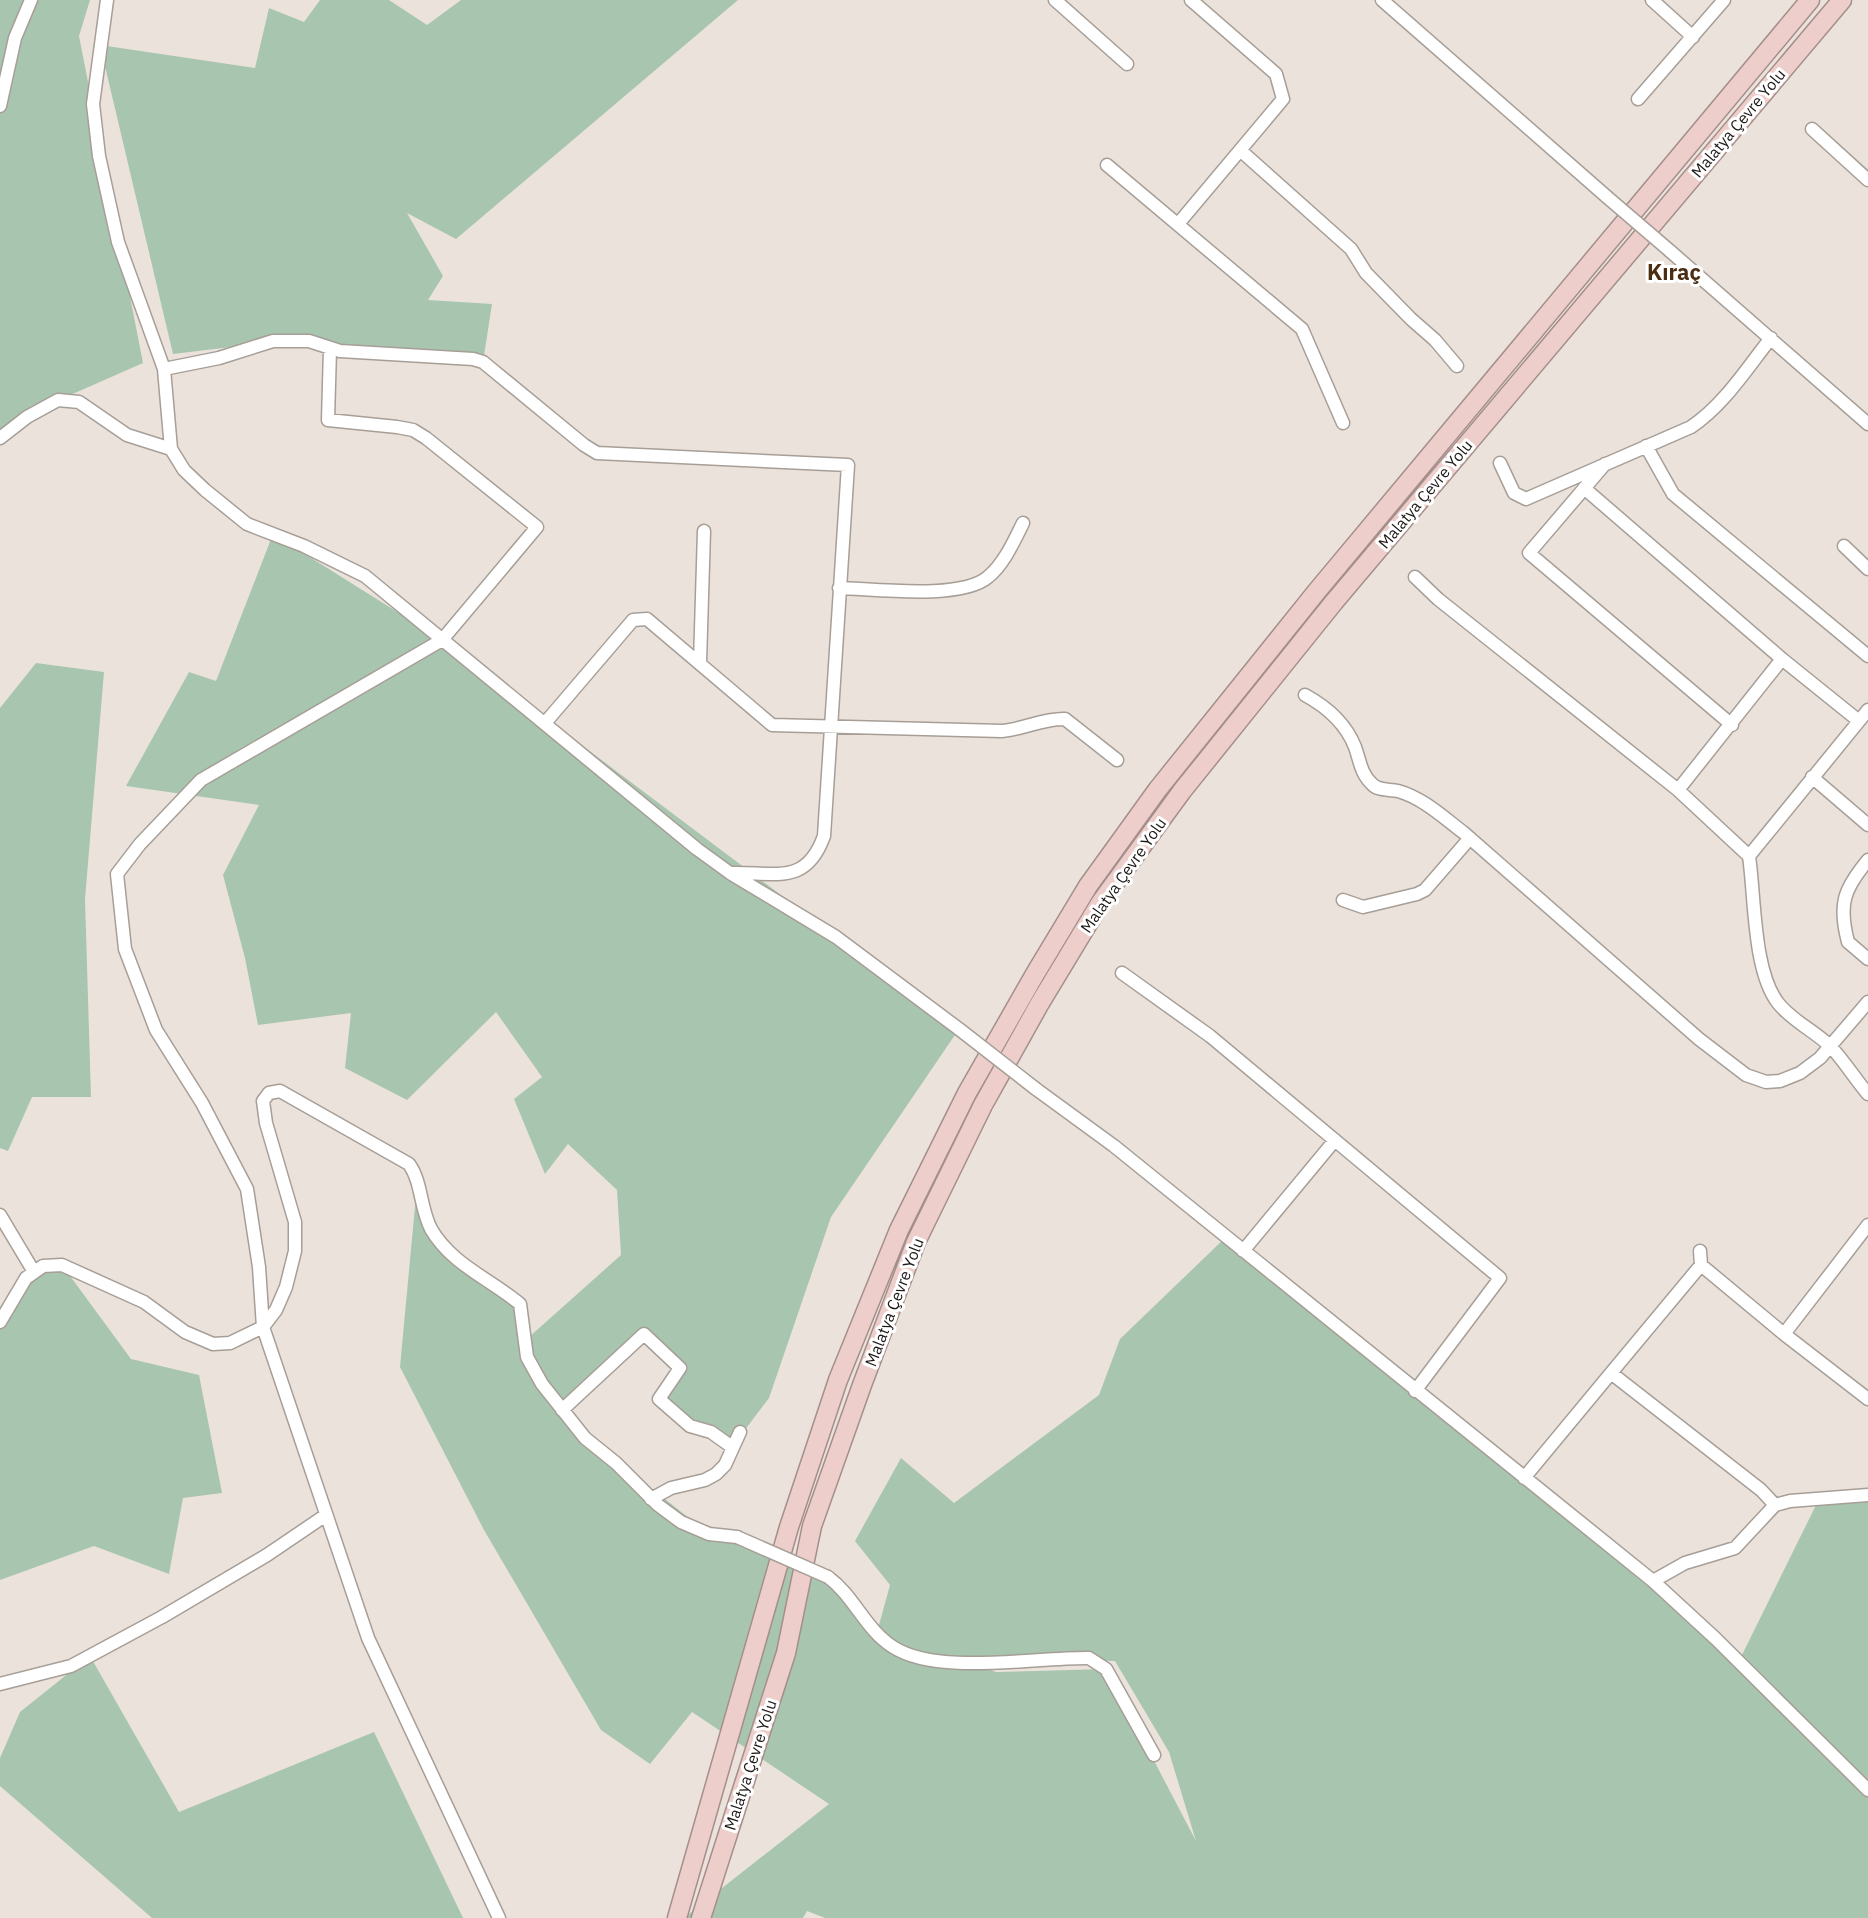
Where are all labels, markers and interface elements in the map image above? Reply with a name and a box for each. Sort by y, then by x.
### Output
street label: Malatya Çevre Yolu [1687,64,1789,182]
district label: Kıraç [1647,257,1701,286]
street label: Malatya Çevre Yolu [1374,435,1476,553]
street label: Malatya Çevre Yolu [1076,814,1170,936]
street label: Malatya Çevre Yolu [860,1235,928,1369]
street label: Malatya Çevre Yolu [719,1697,781,1833]

